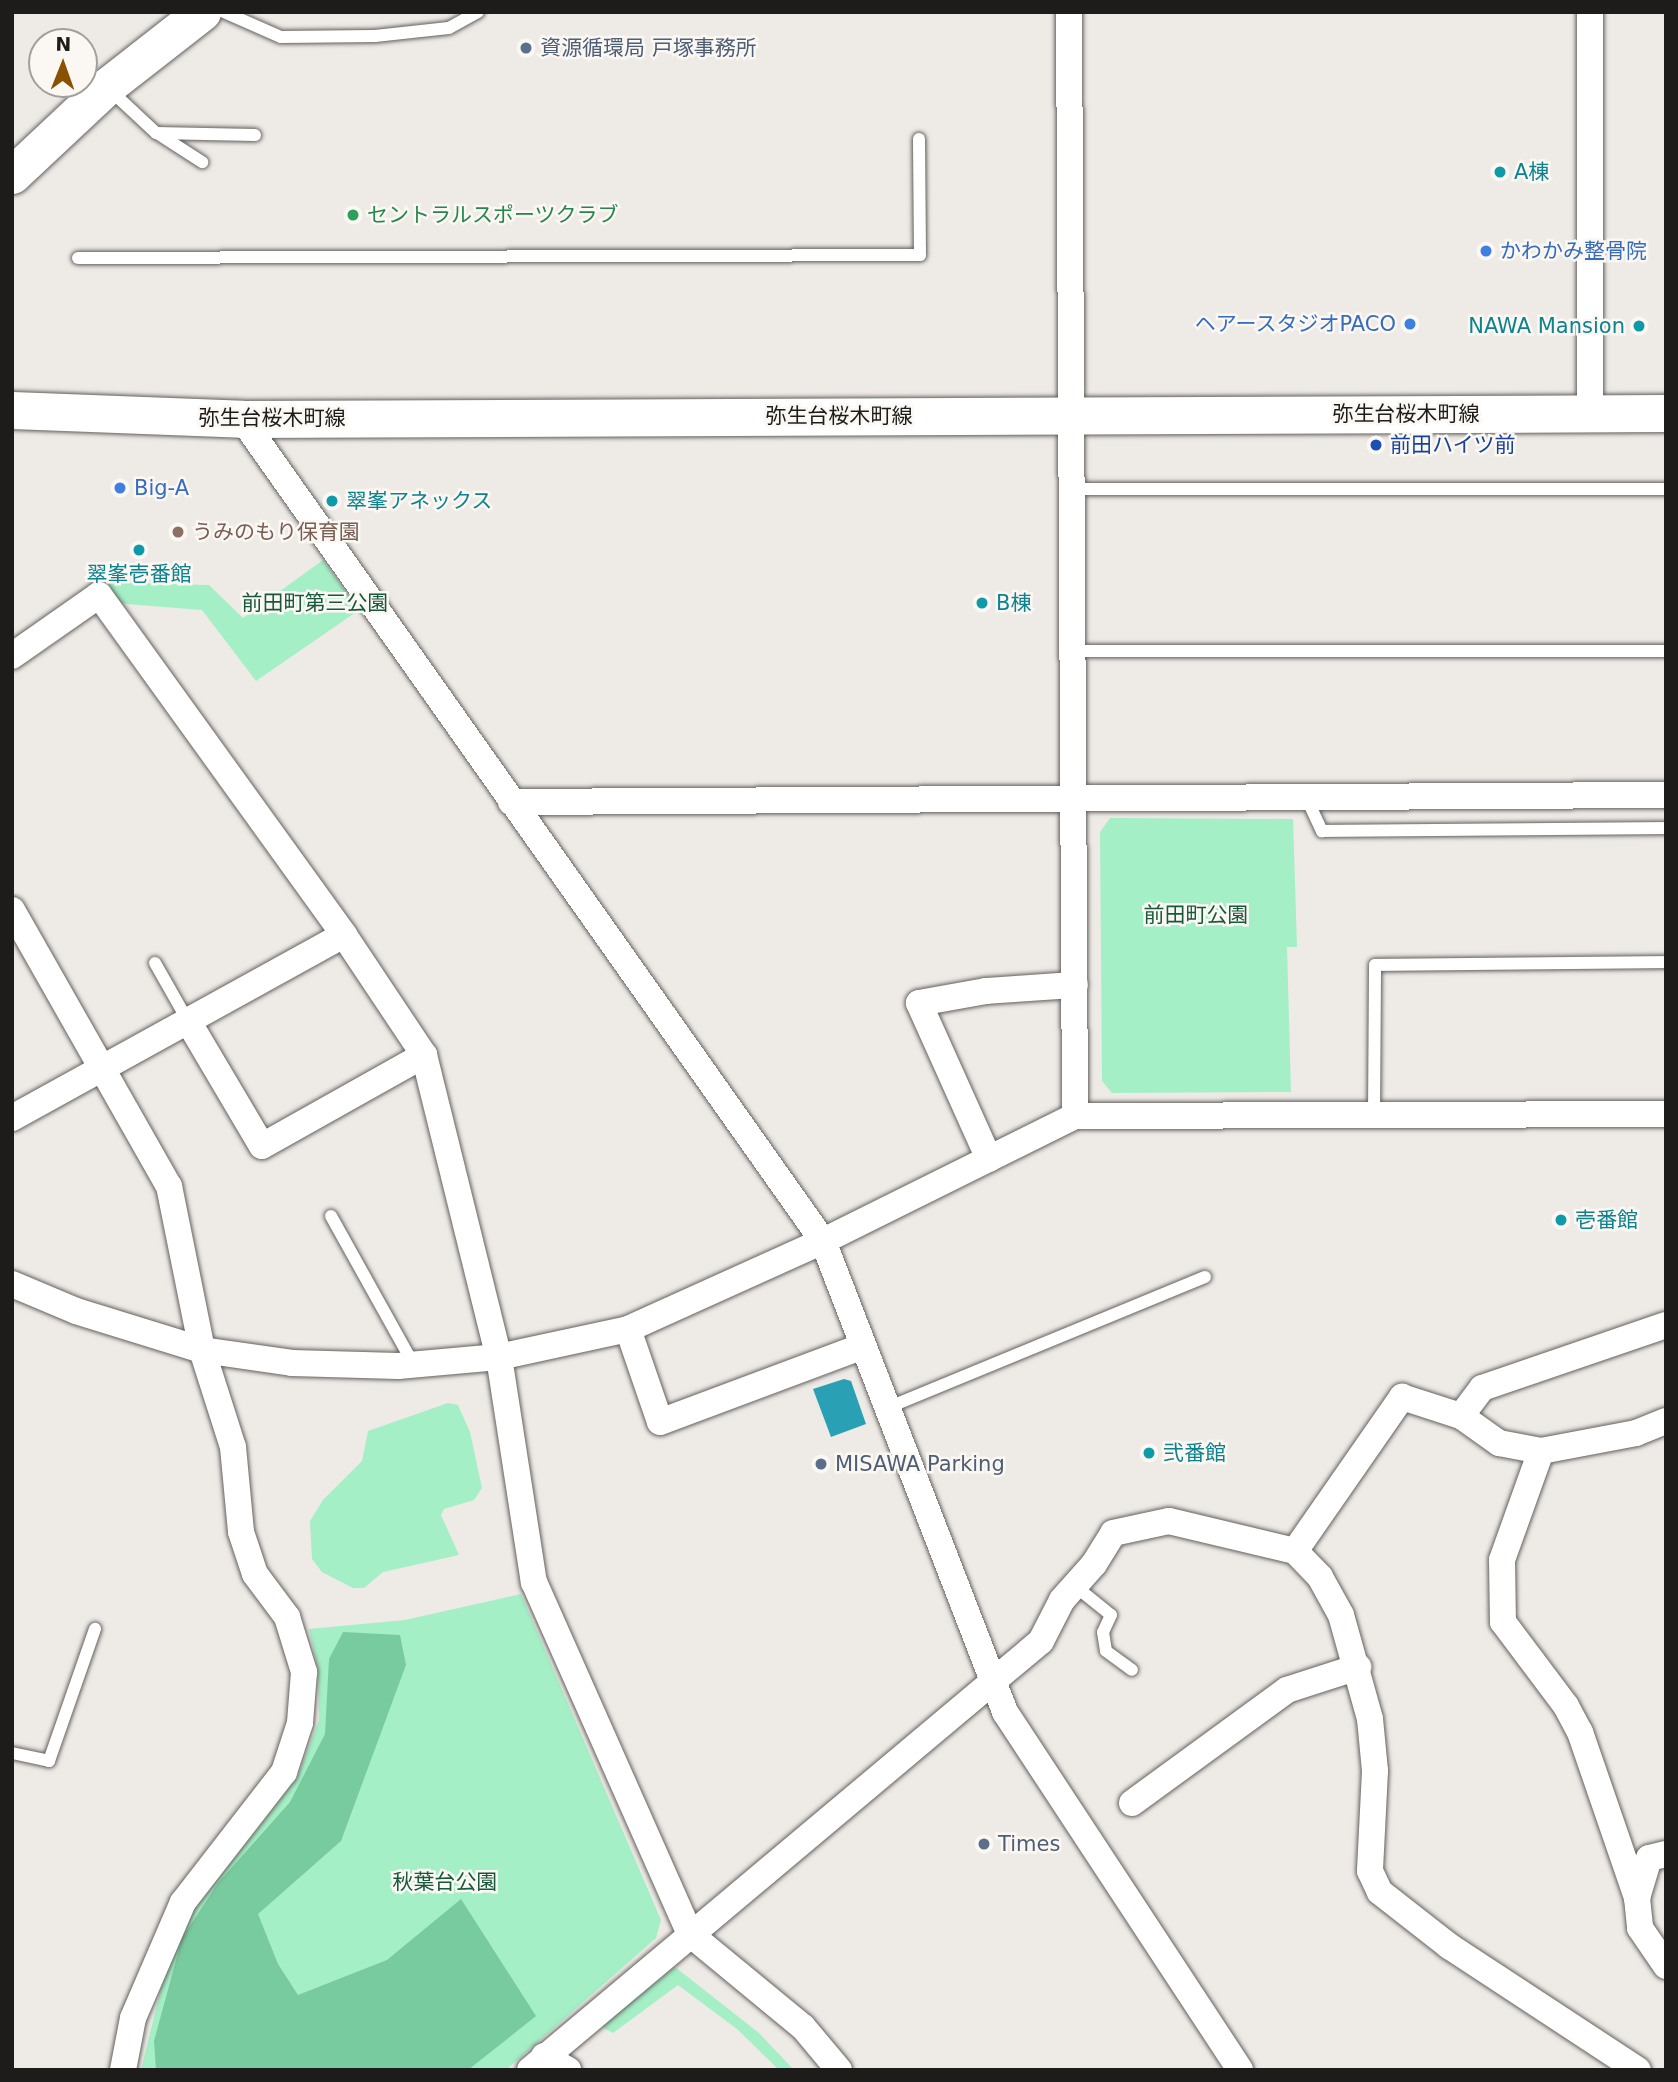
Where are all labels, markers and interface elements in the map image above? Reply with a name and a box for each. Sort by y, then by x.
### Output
north arrow [28,28,98,98]
text: N [55,33,71,55]
place label: 資源循環局 戸塚事務所 [540,35,757,61]
marker: 資源循環局 戸塚事務所 [518,40,534,56]
place label: A棟 [1514,159,1549,185]
marker: A棟 [1492,164,1508,180]
place label: セントラルスポーツクラブ [367,202,619,228]
marker: セントラルスポーツクラブ [345,207,361,223]
place label: かわかみ整骨院 [1500,238,1647,264]
marker: かわかみ整骨院 [1478,243,1494,259]
place label: ヘアースタジオPACO [1194,311,1396,337]
place label: NAWA Mansion [1468,313,1625,339]
marker: ヘアースタジオPACO [1402,316,1418,332]
marker: NAWA Mansion [1631,318,1647,334]
street label: 弥生台桜木町線 [1333,401,1479,427]
street label: 弥生台桜木町線 [766,403,912,429]
street label: 弥生台桜木町線 [199,405,345,431]
place label: 前田ハイツ前 [1390,432,1516,458]
marker: 前田ハイツ前 [1368,437,1384,453]
place label: Big-A [134,475,189,501]
marker: Big-A [112,480,128,496]
place label: 翠峯アネックス [346,488,493,514]
marker: 翠峯アネックス [324,493,340,509]
place label: うみのもり保育園 [192,519,360,545]
marker: うみのもり保育園 [170,524,186,540]
marker: 翠峯壱番館 [131,542,147,558]
place label: 翠峯壱番館 [87,561,191,587]
park label: 前田町第三公園 [242,590,388,616]
place label: B棟 [996,590,1031,616]
marker: B棟 [974,595,990,611]
park label: 前田町公園 [1144,902,1248,928]
place label: 壱番館 [1575,1207,1638,1233]
marker: 壱番館 [1553,1212,1569,1228]
place label: 弐番館 [1163,1440,1226,1466]
marker: 弐番館 [1141,1445,1157,1461]
place label: MISAWA Parking [835,1451,1005,1477]
marker: MISAWA Parking [813,1456,829,1472]
place label: Times [998,1831,1060,1857]
marker: Times [976,1836,992,1852]
park label: 秋葉台公園 [393,1869,497,1895]

